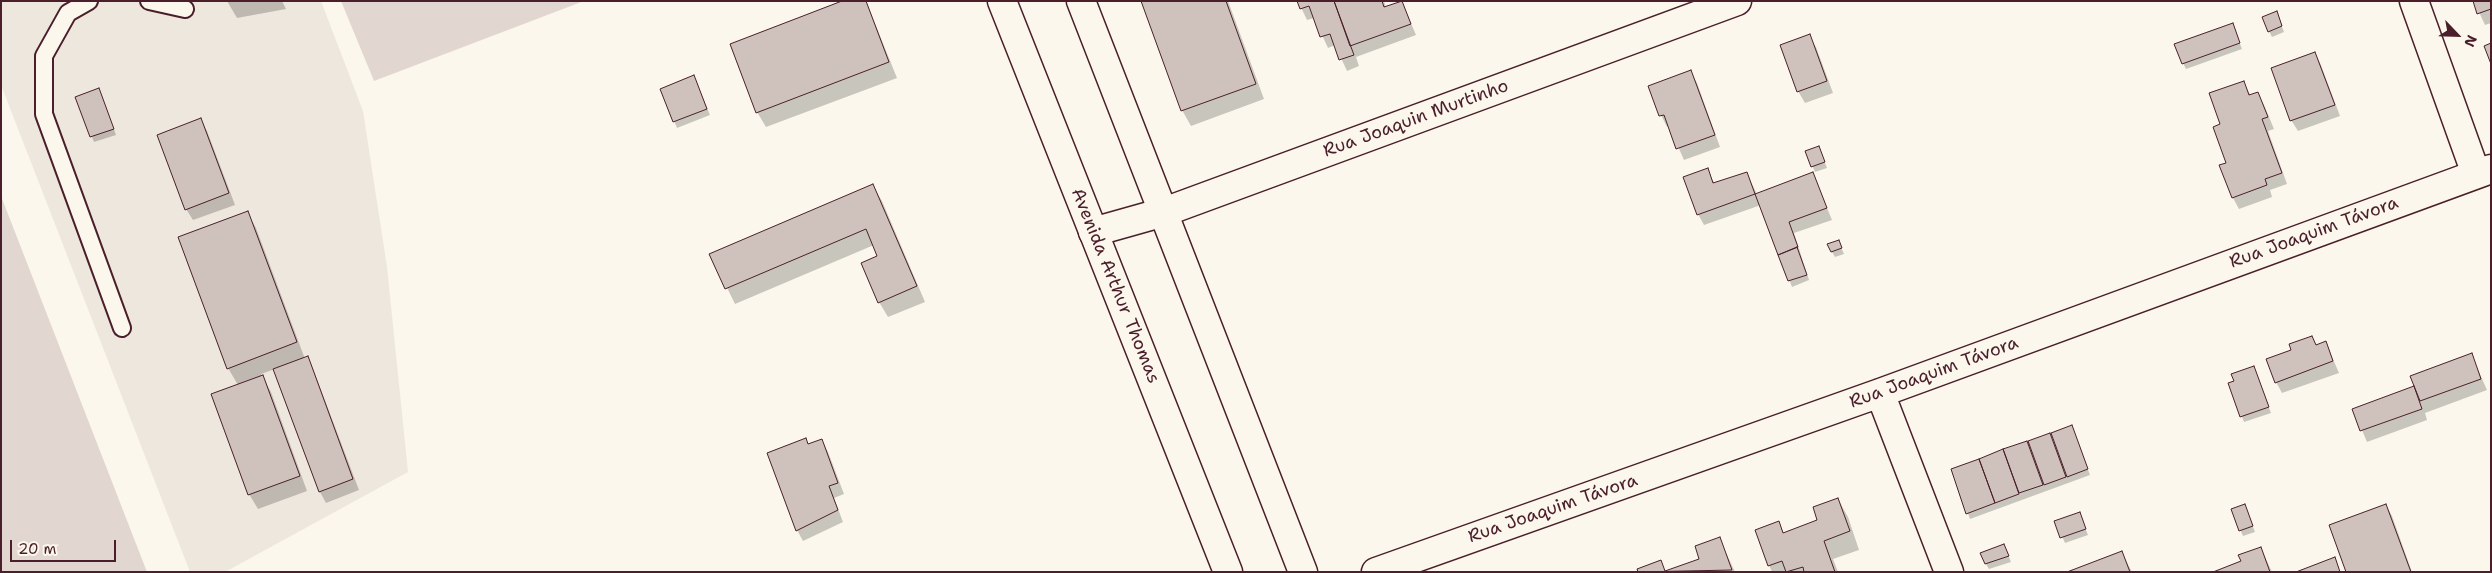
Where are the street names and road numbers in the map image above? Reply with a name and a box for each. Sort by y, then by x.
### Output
street label: Rua Joaquin Murtinho [1320,75,1512,163]
street label: Avenida Arthur Thomas [1066,185,1164,387]
street label: Rua Joaquim Távora [2227,192,2401,274]
street label: Rua Joaquim Távora [1847,332,2021,414]
street label: Rua Joaquim Távora [1465,470,1641,548]

